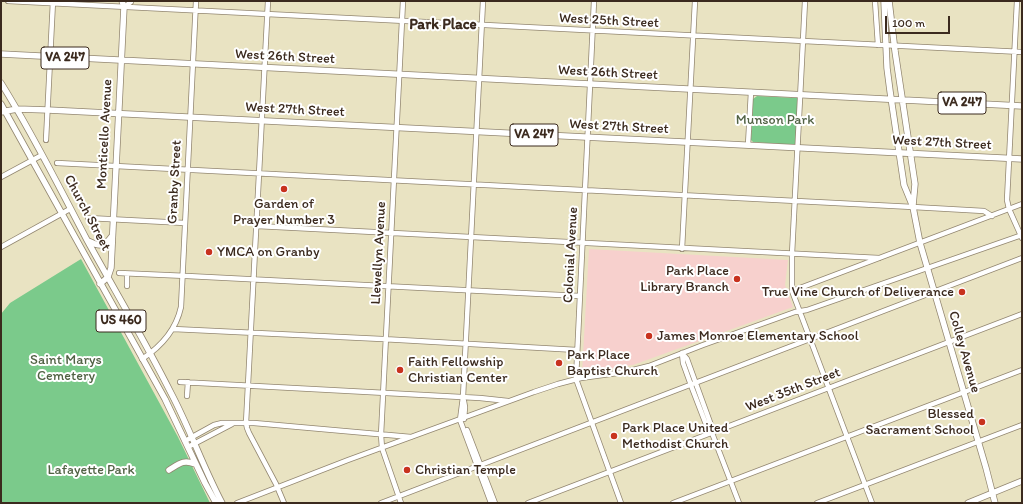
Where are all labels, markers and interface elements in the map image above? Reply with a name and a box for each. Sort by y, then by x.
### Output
scale bar [887,8,952,34]
street label: West 25th Street [559,10,659,32]
district label: Park Place [409,16,477,34]
text: 100 m [892,16,925,30]
street label: West 26th Street [235,46,335,68]
road number: VA 247 [41,47,89,69]
street label: West 26th Street [558,62,658,84]
street label: Monticello Avenue [94,79,116,189]
road number: VA 247 [938,92,986,114]
street label: West 27th Street [245,99,345,121]
park label: Munson Park [736,112,814,128]
street label: West 27th Street [569,116,669,138]
road number: VA 247 [510,124,558,146]
street label: West 27th Street [892,132,992,154]
street label: Granby Street [164,140,186,224]
street label: Church Street [60,172,114,254]
marker: Garden of Prayer Number 3 [279,184,289,194]
place label: Garden of Prayer Number 3 [233,196,335,228]
street label: Llewellyn Avenue [368,201,390,305]
street label: Colonial Avenue [560,206,582,304]
place label: YMCA on Granby [217,244,319,260]
marker: YMCA on Granby [204,247,214,257]
place label: Park Place Library Branch [640,263,729,296]
marker: Park Place Library Branch [732,274,742,284]
place label: True Vine Church of Deliverance [762,284,954,300]
marker: True Vine Church of Deliverance [957,287,967,297]
street label: Colley Avenue [944,309,984,395]
road number: US 460 [96,310,146,332]
place label: James Monroe Elementary School [657,328,859,344]
marker: James Monroe Elementary School [644,331,654,341]
place label: Park Place Baptist Church [567,347,658,380]
park label: Saint Marys Cemetery [30,352,102,384]
place label: Faith Fellowship Christian Center [408,354,507,386]
marker: Park Place Baptist Church [554,358,564,368]
street label: West 35th Street [743,364,843,416]
marker: Faith Fellowship Christian Center [395,365,405,375]
place label: Blessed Sacrament School [865,406,974,438]
marker: Blessed Sacrament School [977,417,987,427]
place label: Park Place United Methodist Church [622,420,729,452]
marker: Park Place United Methodist Church [609,431,619,441]
park label: Lafayette Park [47,462,135,478]
place label: Christian Temple [415,462,516,478]
marker: Christian Temple [402,465,412,475]

